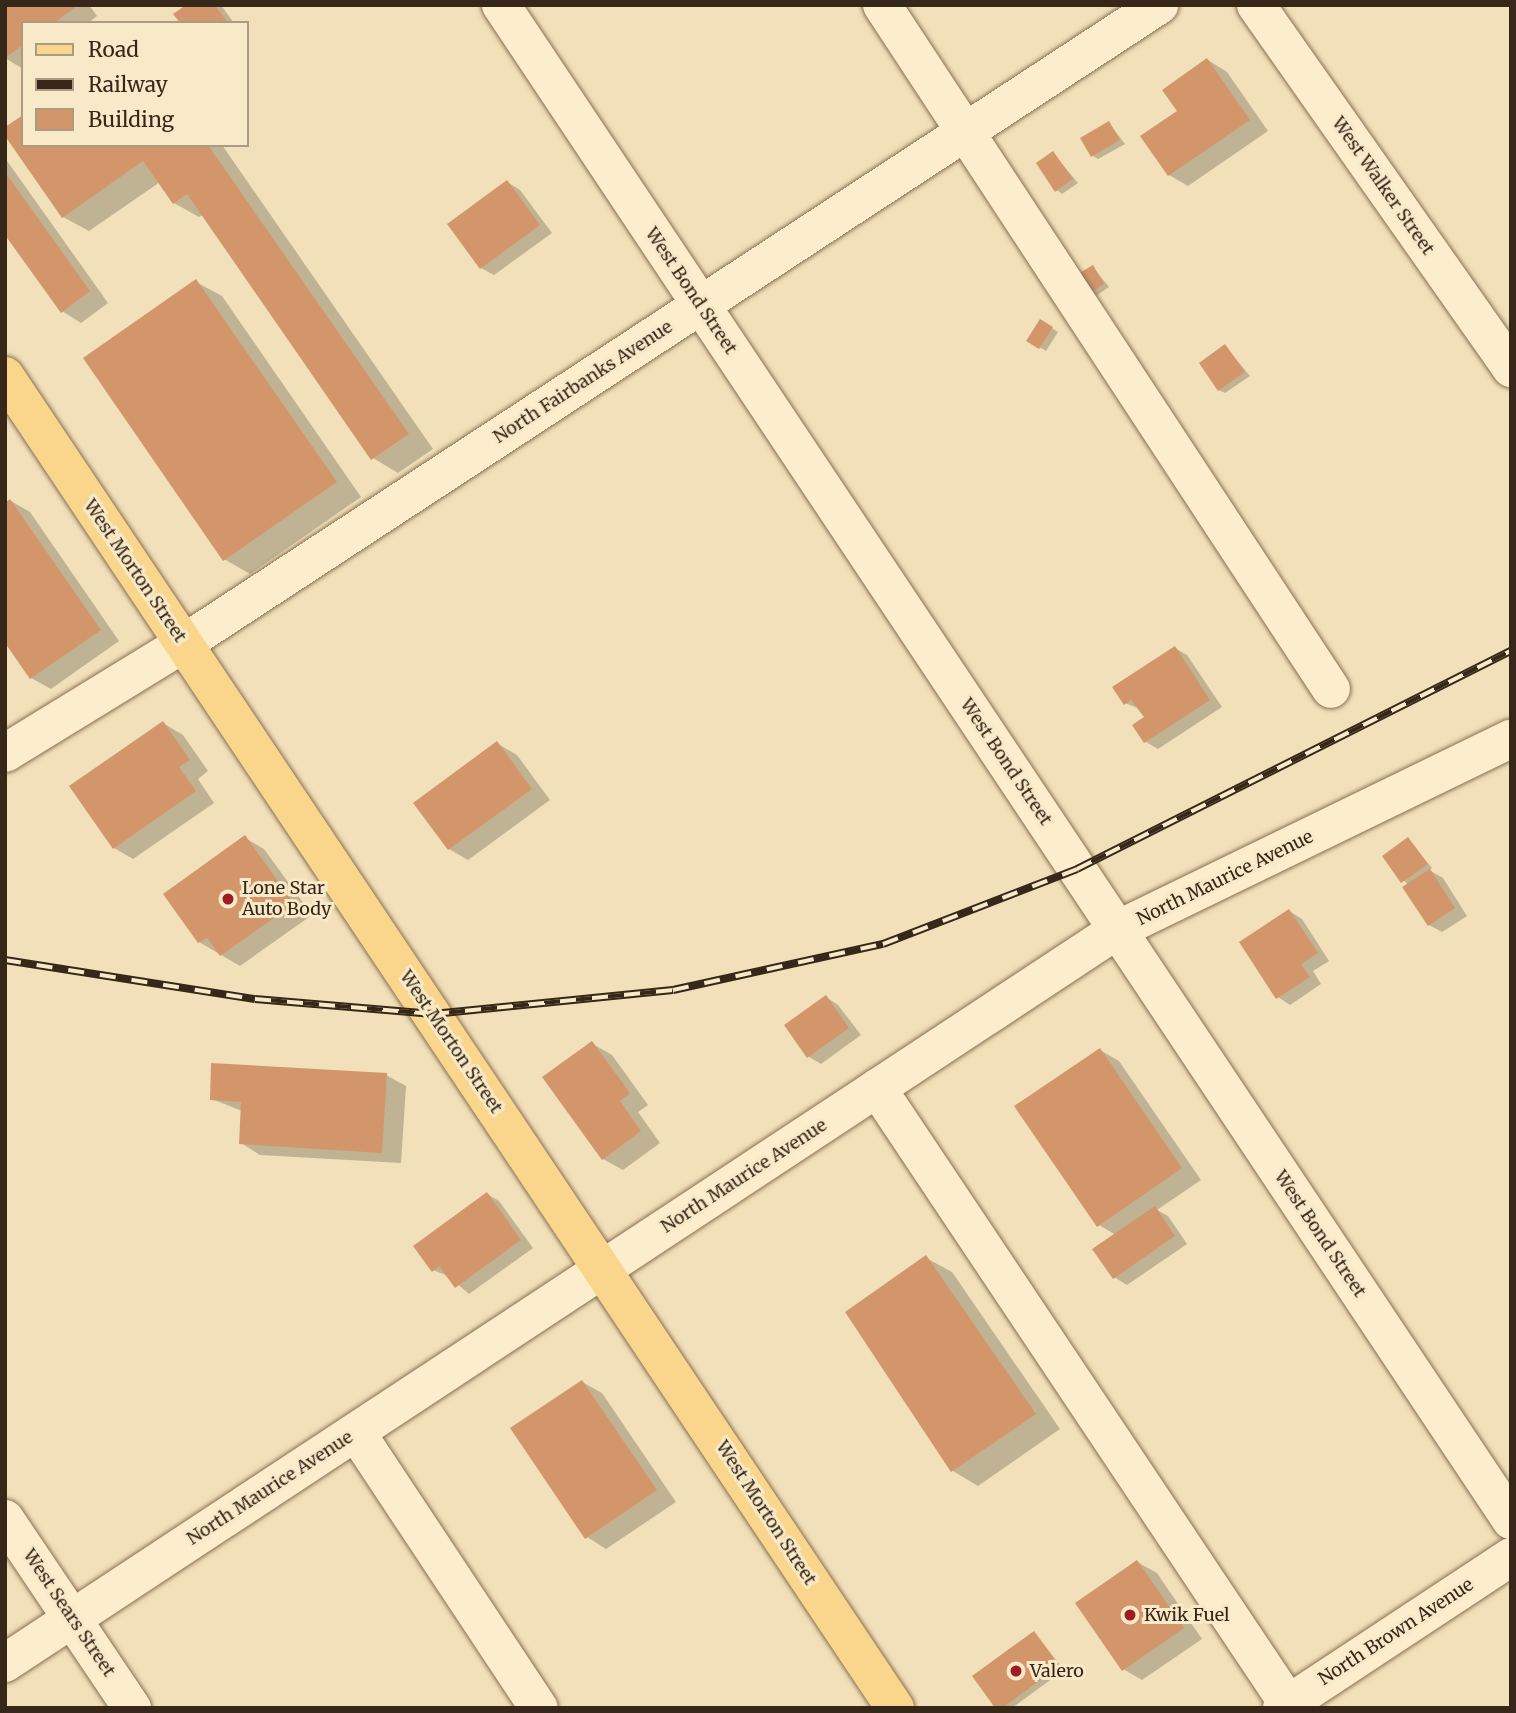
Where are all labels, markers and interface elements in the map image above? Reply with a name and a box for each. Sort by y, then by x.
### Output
legend [21,21,248,147]
text: Road [88,36,139,63]
text: Railway [88,71,168,98]
text: Building [88,106,174,133]
street label: West Walker Street [1327,113,1439,259]
street label: West Bond Street [641,223,741,359]
street label: North Fairbanks Avenue [489,316,677,448]
street label: West Morton Street [79,495,191,647]
street label: West Bond Street [956,694,1056,830]
street label: North Maurice Avenue [1133,826,1317,930]
place label: Lone Star Auto Body [242,878,332,920]
marker: Lone Star Auto Body [220,891,236,907]
street label: West Morton Street [395,966,507,1118]
street label: North Maurice Avenue [657,1114,831,1238]
street label: West Bond Street [1270,1166,1370,1302]
street label: North Maurice Avenue [183,1426,357,1550]
street label: West Morton Street [711,1437,821,1589]
street label: West Sears Street [18,1545,120,1681]
street label: North Brown Avenue [1314,1574,1478,1690]
place label: Kwik Fuel [1144,1604,1230,1626]
marker: Kwik Fuel [1122,1607,1138,1623]
place label: Valero [1030,1660,1084,1682]
marker: Valero [1008,1663,1024,1679]

